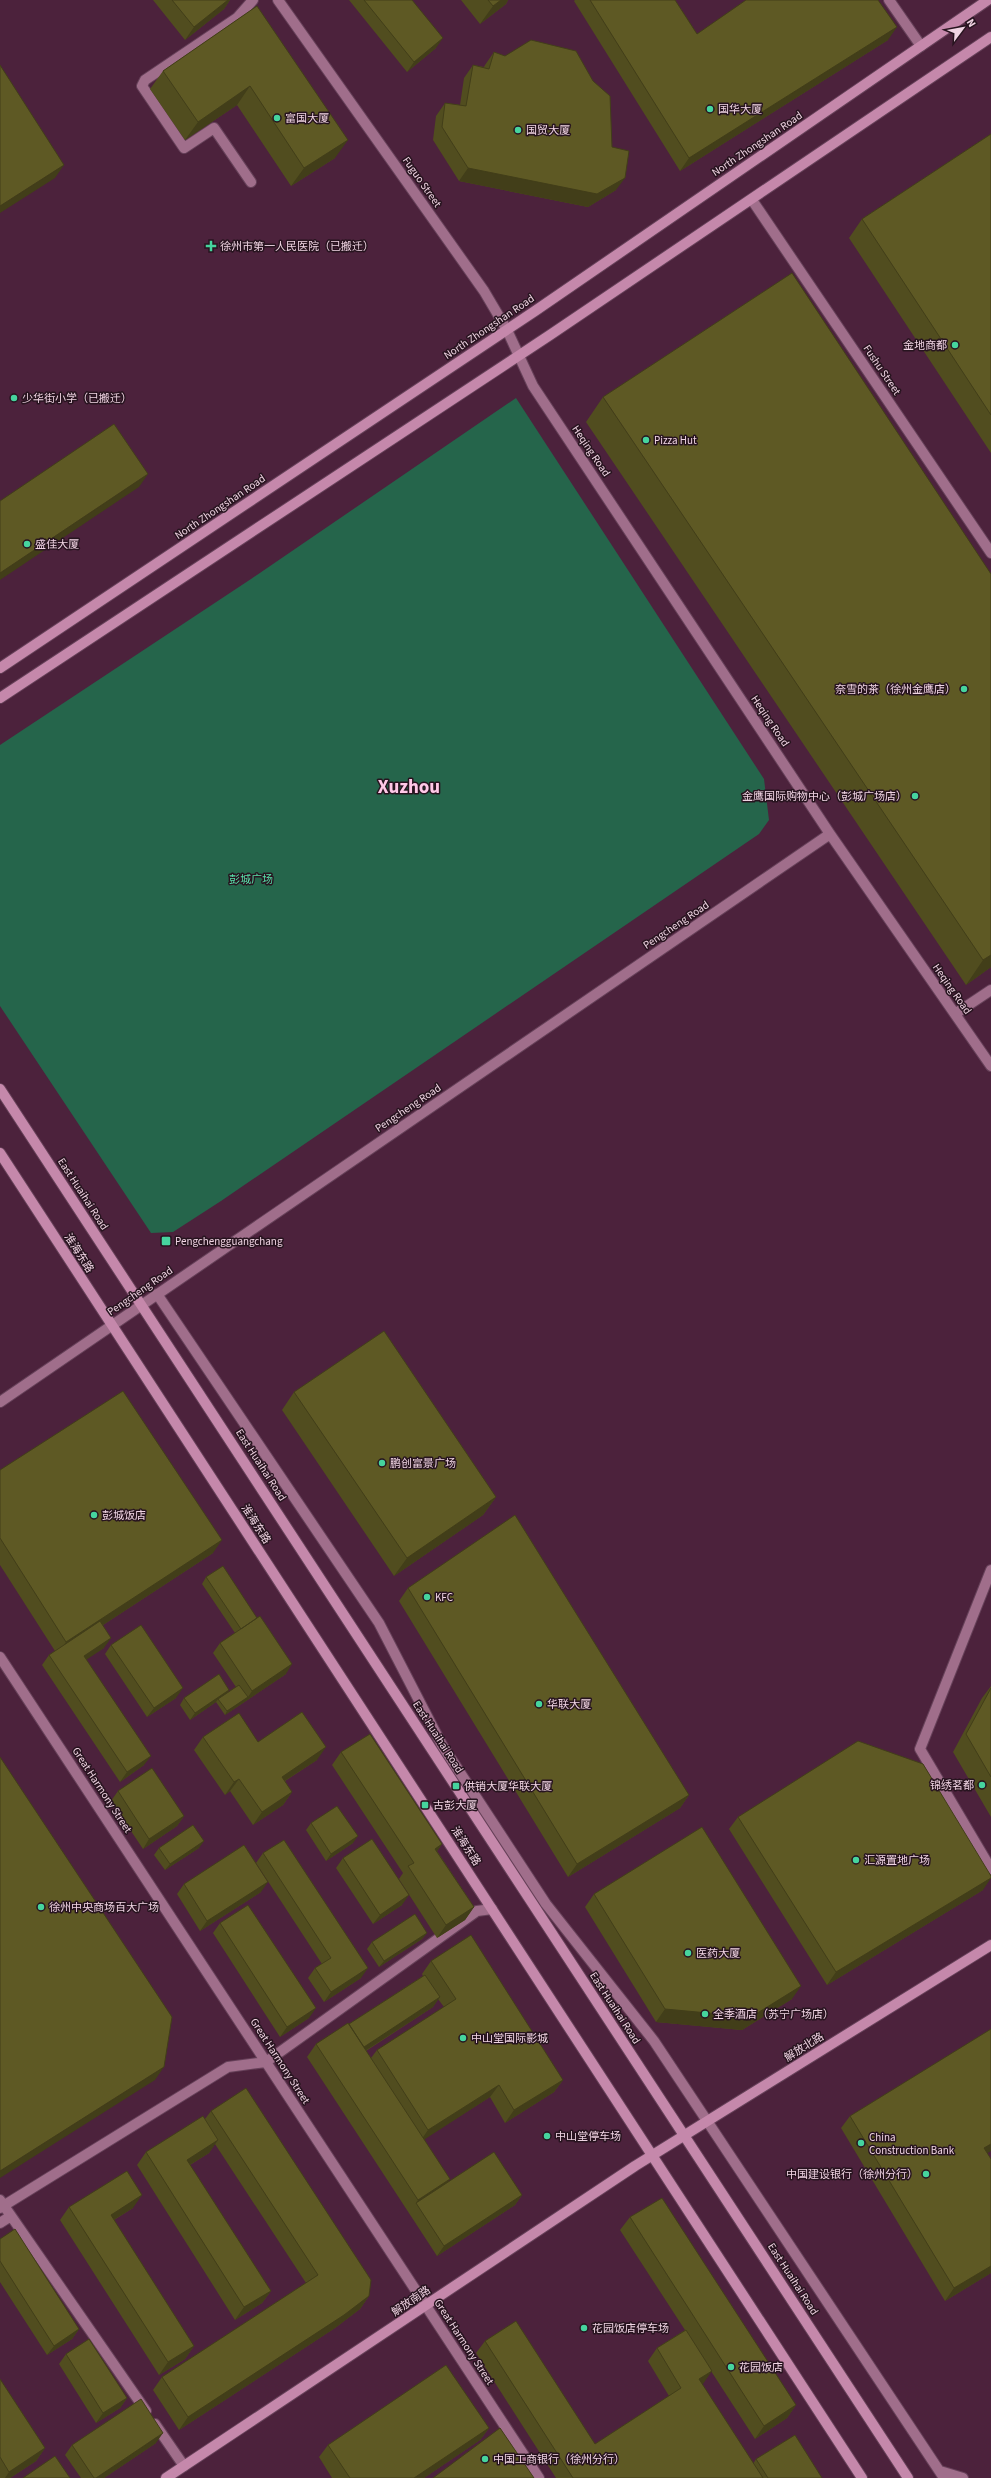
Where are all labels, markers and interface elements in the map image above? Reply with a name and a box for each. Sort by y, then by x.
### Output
north arrow [943,8,983,48]
text: N [963,16,979,30]
place label: 国华大厦 [718,102,762,117]
marker: 国华大厦 [705,104,715,114]
street label: North Zhongshan Road [709,108,805,180]
place label: 富国大厦 [285,111,329,126]
marker: 富国大厦 [272,113,282,123]
place label: 国贸大厦 [526,123,570,138]
marker: 国贸大厦 [513,125,523,135]
street label: Fuguo Street [399,154,445,210]
place label: 徐州市第一人民医院（已搬迁） [220,239,374,254]
marker: 徐州市第一人民医院（已搬迁） [205,240,217,252]
street label: North Zhongshan Road [441,291,537,363]
place label: 金地商都 [903,338,947,353]
marker: 金地商都 [950,340,960,350]
street label: Fushu Street [860,342,904,398]
place label: 少华街小学（已搬迁） [22,391,132,406]
marker: 少华街小学（已搬迁） [9,393,19,403]
street label: Heqing Road [568,422,614,480]
place label: Pizza Hut [654,433,697,448]
marker: Pizza Hut [641,435,651,445]
street label: North Zhongshan Road [172,471,268,543]
place label: 盛佳大厦 [35,537,79,552]
marker: 盛佳大厦 [22,539,32,549]
place label: 奈雪的茶（徐州金鹰店） [835,682,956,697]
marker: 奈雪的茶（徐州金鹰店） [959,684,969,694]
street label: Heqing Road [747,692,793,750]
district label: Xuzhou [378,774,440,801]
place label: 金鹰国际购物中心（彭城广场店） [742,789,907,804]
marker: 金鹰国际购物中心（彭城广场店） [910,791,920,801]
park label: 彭城广场 [229,872,273,887]
street label: Pengcheng Road [640,897,712,953]
street label: Heqing Road [929,961,975,1017]
street label: Pengcheng Road [372,1080,444,1136]
street label: East Huaihai Road [54,1155,112,1233]
street label: 淮海东路 [61,1230,97,1276]
place label: Pengchengguangchang [175,1234,283,1249]
marker: Pengchengguangchang [160,1235,172,1247]
street label: Pengcheng Road [104,1263,176,1319]
street label: East Huaihai Road [232,1426,290,1504]
place label: 鹏创富景广场 [390,1456,456,1471]
marker: 鹏创富景广场 [377,1458,387,1468]
street label: 淮海东路 [238,1501,274,1547]
place label: 彭城饭店 [102,1508,146,1523]
marker: 彭城饭店 [89,1510,99,1520]
place label: KFC [435,1590,453,1605]
marker: KFC [422,1592,432,1602]
place label: 华联大厦 [547,1697,591,1712]
street label: East Huaihai Road [409,1698,467,1776]
marker: 华联大厦 [534,1699,544,1709]
street label: Great Harmony Street [69,1744,136,1836]
place label: 锦绣茗都 [930,1778,974,1793]
place label: 供销大厦华联大厦 [464,1779,552,1794]
marker: 锦绣茗都 [977,1780,987,1790]
marker: 供销大厦华联大厦 [451,1781,461,1791]
place label: 古彭大厦 [433,1798,477,1813]
marker: 古彭大厦 [420,1800,430,1810]
street label: 淮海东路 [448,1823,484,1869]
place label: 汇源置地广场 [864,1853,930,1868]
marker: 汇源置地广场 [851,1855,861,1865]
place label: 徐州中央商场百大广场 [49,1900,159,1915]
marker: 徐州中央商场百大广场 [36,1902,46,1912]
place label: 医药大厦 [696,1946,740,1961]
marker: 医药大厦 [683,1948,693,1958]
street label: East Huaihai Road [586,1969,644,2047]
place label: 全季酒店（苏宁广场店） [713,2007,834,2022]
marker: 全季酒店（苏宁广场店） [700,2009,710,2019]
street label: Great Harmony Street [247,2015,314,2107]
street label: 解放北路 [781,2029,827,2065]
place label: 中山堂国际影城 [471,2031,548,2046]
marker: 中山堂国际影城 [458,2033,468,2043]
place label: 中山堂停车场 [555,2129,621,2144]
place label: China Construction Bank [869,2130,955,2158]
marker: 中山堂停车场 [542,2131,552,2141]
marker: China Construction Bank [856,2138,866,2148]
place label: 中国建设银行（徐州分行） [786,2167,918,2182]
marker: 中国建设银行（徐州分行） [921,2169,931,2179]
street label: East Huaihai Road [764,2240,822,2318]
street label: 解放南路 [389,2282,433,2320]
street label: Great Harmony Street [431,2296,498,2388]
place label: 花园饭店停车场 [592,2321,669,2336]
marker: 花园饭店停车场 [579,2323,589,2333]
place label: 花园饭店 [739,2360,783,2375]
marker: 花园饭店 [726,2362,736,2372]
place label: 中国工商银行（徐州分行） [493,2452,625,2467]
marker: 中国工商银行（徐州分行） [480,2454,490,2464]

